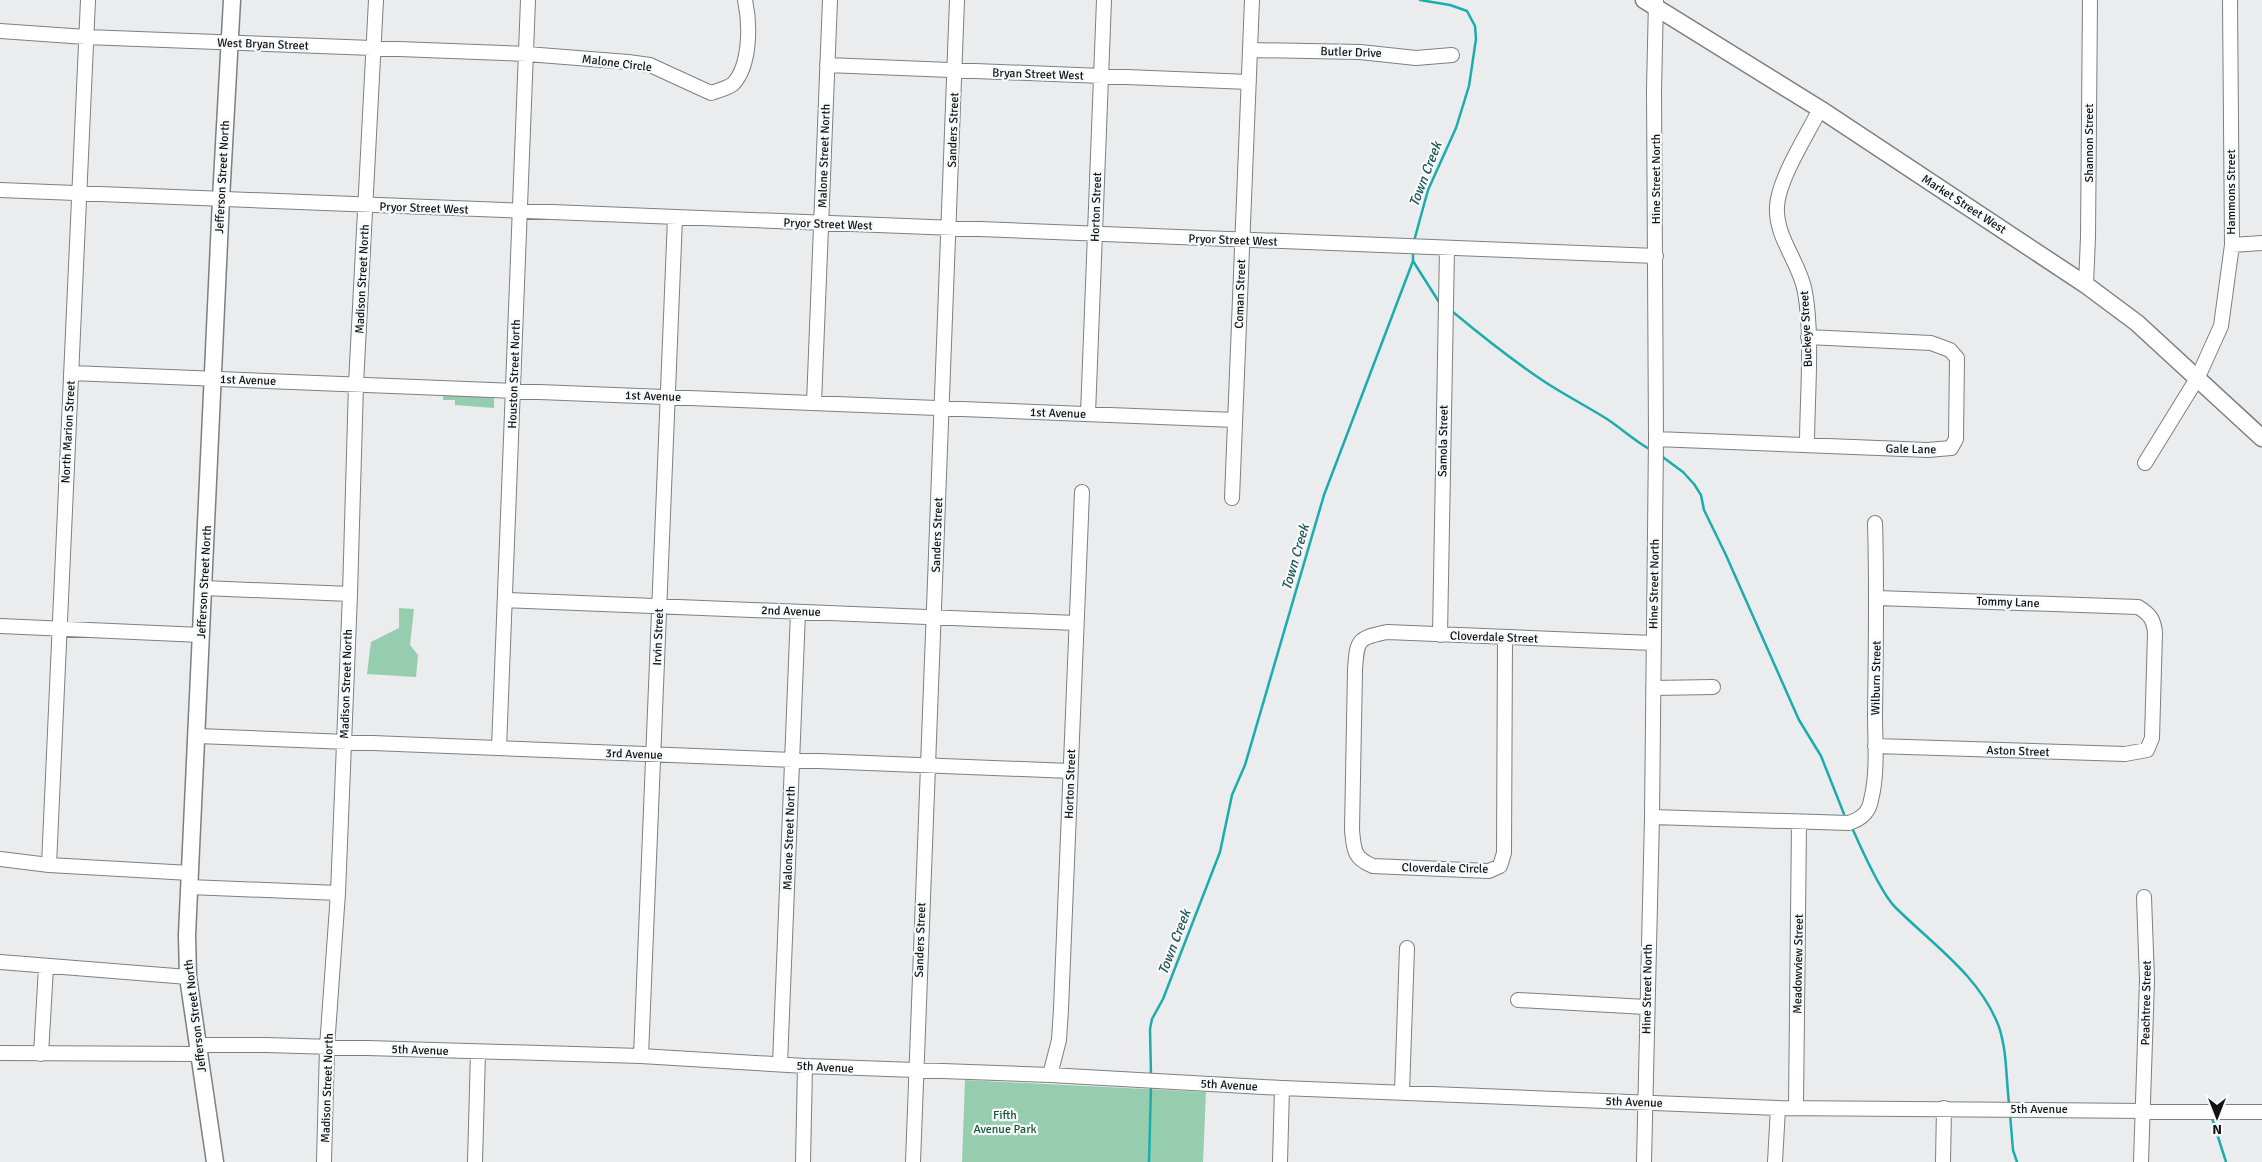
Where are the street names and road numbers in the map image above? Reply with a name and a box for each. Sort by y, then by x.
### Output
street label: West Bryan Street [217,35,309,54]
street label: Butler Drive [1320,44,1382,61]
street label: Malone Circle [581,52,653,75]
street label: Bryan Street West [992,65,1084,84]
street label: Sanders Street [945,92,962,168]
street label: Shannon Street [2082,103,2097,183]
street label: Malone Street North [815,104,834,208]
street label: Jefferson Street North [212,120,233,234]
street label: Hine Street North [1649,134,1664,224]
street label: Hammons Street [2224,149,2239,235]
street label: Market Street West [1919,171,2009,237]
street label: Horton Street [1088,172,1105,242]
street label: Pryor Street West [379,199,469,218]
street label: Pryor Street West [783,215,873,234]
street label: Madison Street North [352,224,373,334]
street label: Pryor Street West [1188,231,1278,250]
street label: Coman Street [1232,259,1249,329]
street label: Buckeye Street [1797,290,1816,368]
street label: Houston Street North [505,319,524,429]
street label: 1st Avenue [220,372,276,389]
street label: North Marion Street [58,380,79,484]
street label: 1st Avenue [625,388,681,405]
street label: 1st Avenue [1030,405,1086,422]
street label: Samola Street [1435,405,1452,477]
street label: Gale Lane [1886,442,1936,457]
street label: Sanders Street [929,497,946,573]
street label: Jefferson Street North [194,525,215,639]
street label: Hine Street North [1646,539,1663,629]
street label: Tommy Lane [1976,594,2040,611]
street label: 2nd Avenue [761,603,821,620]
street label: Irvin Street [650,608,667,666]
street label: Cloverdale Street [1450,628,1538,647]
street label: Madison Street North [337,629,356,739]
street label: Wilburn Street [1868,641,1885,716]
street label: Aston Street [1986,743,2050,760]
street label: 3rd Avenue [605,746,663,763]
street label: Horton Street [1062,749,1079,819]
street label: Malone Street North [780,786,799,890]
street label: Cloverdale Circle [1402,860,1488,877]
street label: Sanders Street [912,902,929,978]
street label: Meadowview Street [1790,914,1807,1014]
street label: Hine Street North [1639,944,1656,1034]
street label: Jefferson Street North [181,959,210,1073]
street label: Peachtree Street [2138,960,2155,1046]
street label: Madison Street North [318,1033,337,1143]
street label: 5th Avenue [391,1042,449,1059]
street label: 5th Avenue [796,1059,854,1076]
street label: 5th Avenue [1200,1077,1258,1094]
street label: 5th Avenue [1605,1094,1663,1111]
street label: 5th Avenue [2010,1102,2068,1117]

